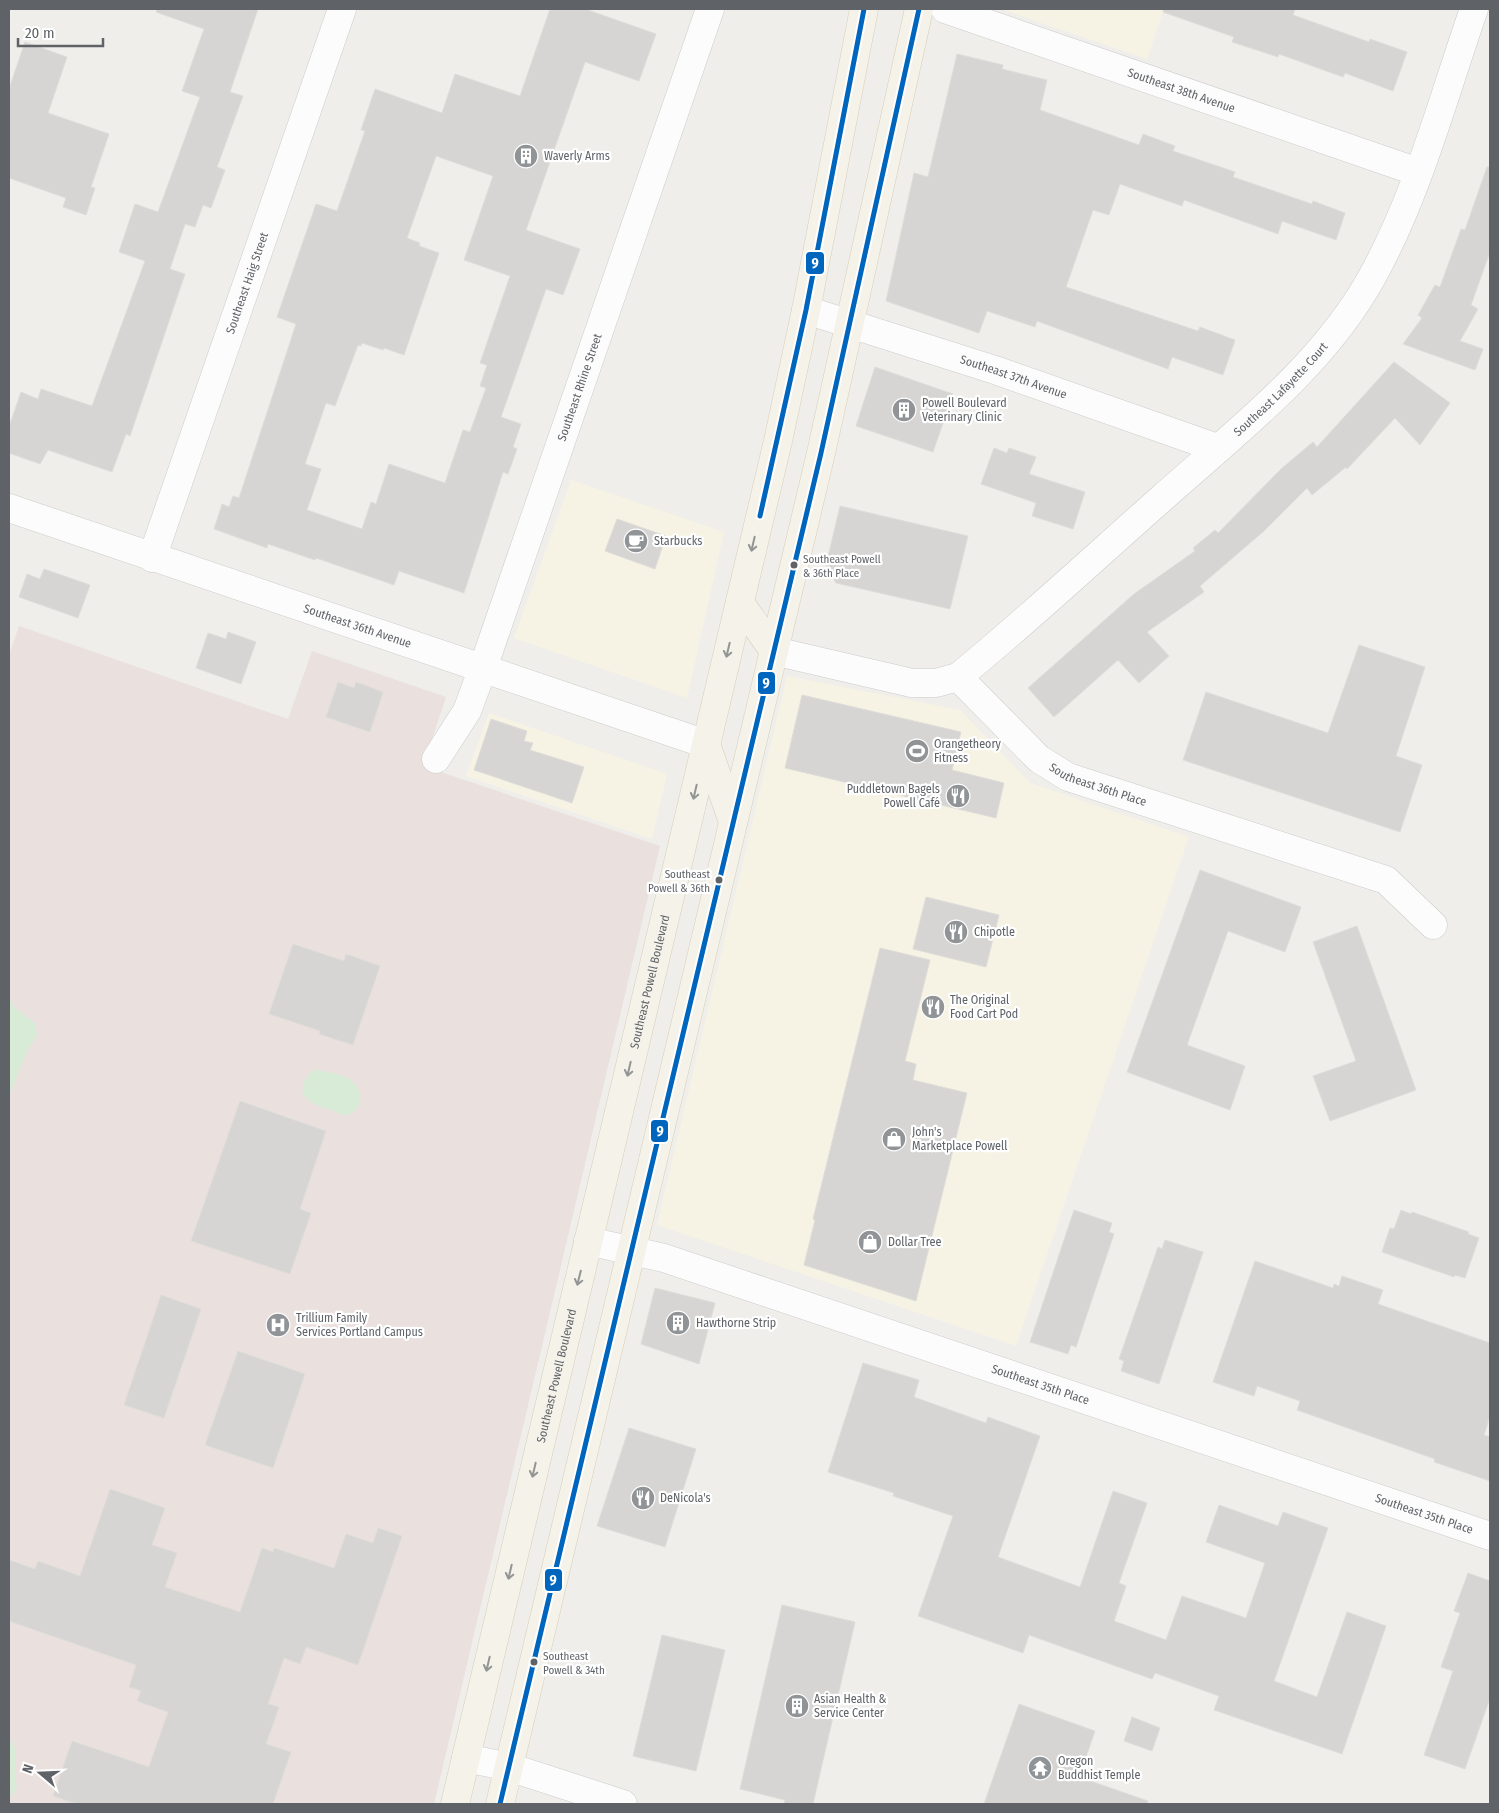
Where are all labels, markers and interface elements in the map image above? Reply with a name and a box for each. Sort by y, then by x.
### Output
scale bar [18,15,102,47]
text: 20 m [25,24,55,42]
street label: Southeast 38th Avenue [1126,65,1237,115]
building icon: Waverly Arms [513,143,539,169]
place label: Waverly Arms [544,149,610,163]
street label: Southeast Haig Street [223,230,271,336]
line badge: 9 [805,251,825,275]
text: 9 [811,255,819,272]
street label: Southeast Rhine Street [555,332,605,443]
street label: Southeast Lafayette Court [1231,340,1331,439]
street label: Southeast 37th Avenue [958,352,1069,402]
place label: Powell Boulevard Veterinary Clinic [922,396,1007,424]
building icon: Powell Boulevard Veterinary Clinic [891,397,917,423]
cafe icon: Starbucks [623,528,649,554]
place label: Starbucks [654,534,702,548]
one-way arrow [748,536,757,552]
place label: Southeast Powell & 36th Place [803,553,881,580]
marker: Southeast Powell & 36th Place [789,560,799,570]
street label: Southeast 36th Avenue [302,601,413,651]
one-way arrow [723,642,732,658]
line badge: 9 [757,671,776,695]
text: 9 [762,675,770,692]
place label: Orangetheory Fitness [934,737,1002,765]
sports icon: Orangetheory Fitness [904,738,930,764]
street label: Southeast 36th Place [1047,760,1148,809]
place label: Puddletown Bagels Powell Café [847,782,940,810]
one-way arrow [690,783,699,799]
restaurant icon: Puddletown Bagels Powell Café [945,783,971,809]
place label: Southeast Powell & 36th [648,868,710,895]
marker: Southeast Powell & 36th [714,875,724,885]
street label: Southeast Powell Boulevard [627,913,672,1050]
restaurant icon: Chipotle [943,919,969,945]
place label: Chipotle [974,925,1015,939]
place label: The Original Food Cart Pod [950,993,1018,1021]
restaurant icon: The Original Food Cart Pod [920,994,946,1020]
one-way arrow [624,1060,633,1076]
line badge: 9 [650,1119,669,1143]
text: 9 [656,1123,664,1140]
place label: John's Marketplace Powell [912,1125,1007,1153]
shop icon: John's Marketplace Powell [881,1126,907,1152]
shop icon: Dollar Tree [857,1229,883,1255]
place label: Dollar Tree [888,1235,941,1249]
one-way arrow [574,1269,583,1285]
street label: Southeast Powell Boulevard [534,1308,579,1444]
building icon: Hawthorne Strip [665,1310,691,1336]
place label: Trillium Family Services Portland Campus [296,1311,423,1339]
hospital icon: Trillium Family Services Portland Campus [265,1312,291,1338]
place label: Hawthorne Strip [696,1316,776,1330]
street label: Southeast 35th Place [990,1362,1091,1408]
one-way arrow [529,1462,538,1478]
restaurant icon: DeNicola's [630,1485,656,1511]
place label: DeNicola's [660,1491,711,1505]
street label: Southeast 35th Place [1374,1491,1475,1537]
one-way arrow [505,1564,514,1580]
line badge: 9 [544,1568,563,1592]
text: 9 [549,1572,557,1589]
place label: Southeast Powell & 34th [543,1650,605,1677]
one-way arrow [483,1655,492,1671]
marker: Southeast Powell & 34th [529,1657,539,1667]
place label: Asian Health & Service Center [814,1692,887,1720]
building icon: Asian Health & Service Center [784,1693,810,1719]
north arrow [15,1748,65,1798]
place label: Oregon Buddhist Temple [1058,1754,1140,1782]
temple icon: Oregon Buddhist Temple [1027,1755,1053,1781]
text: N [19,1762,38,1776]

